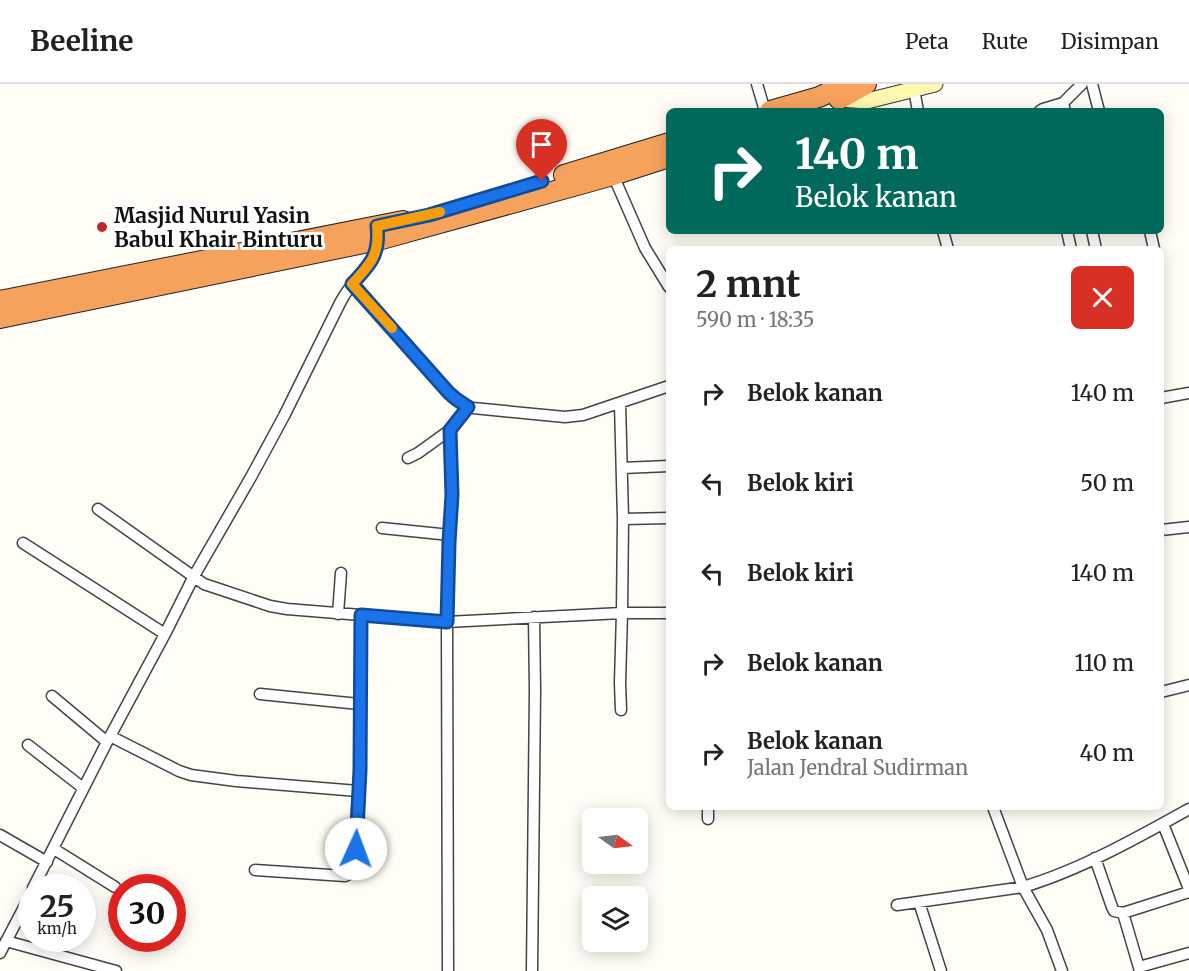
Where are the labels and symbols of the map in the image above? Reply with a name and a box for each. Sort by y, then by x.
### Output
pin [516,119,567,181]
place label: Masjid Nurul Yasin Babul Khair Binturu [114,202,323,253]
marker: Masjid Nurul Yasin Babul Khair Binturu [95,220,109,234]
north arrow [582,808,648,874]
position arrow [324,817,388,881]
speed limit sign: 30 [108,874,186,952]

